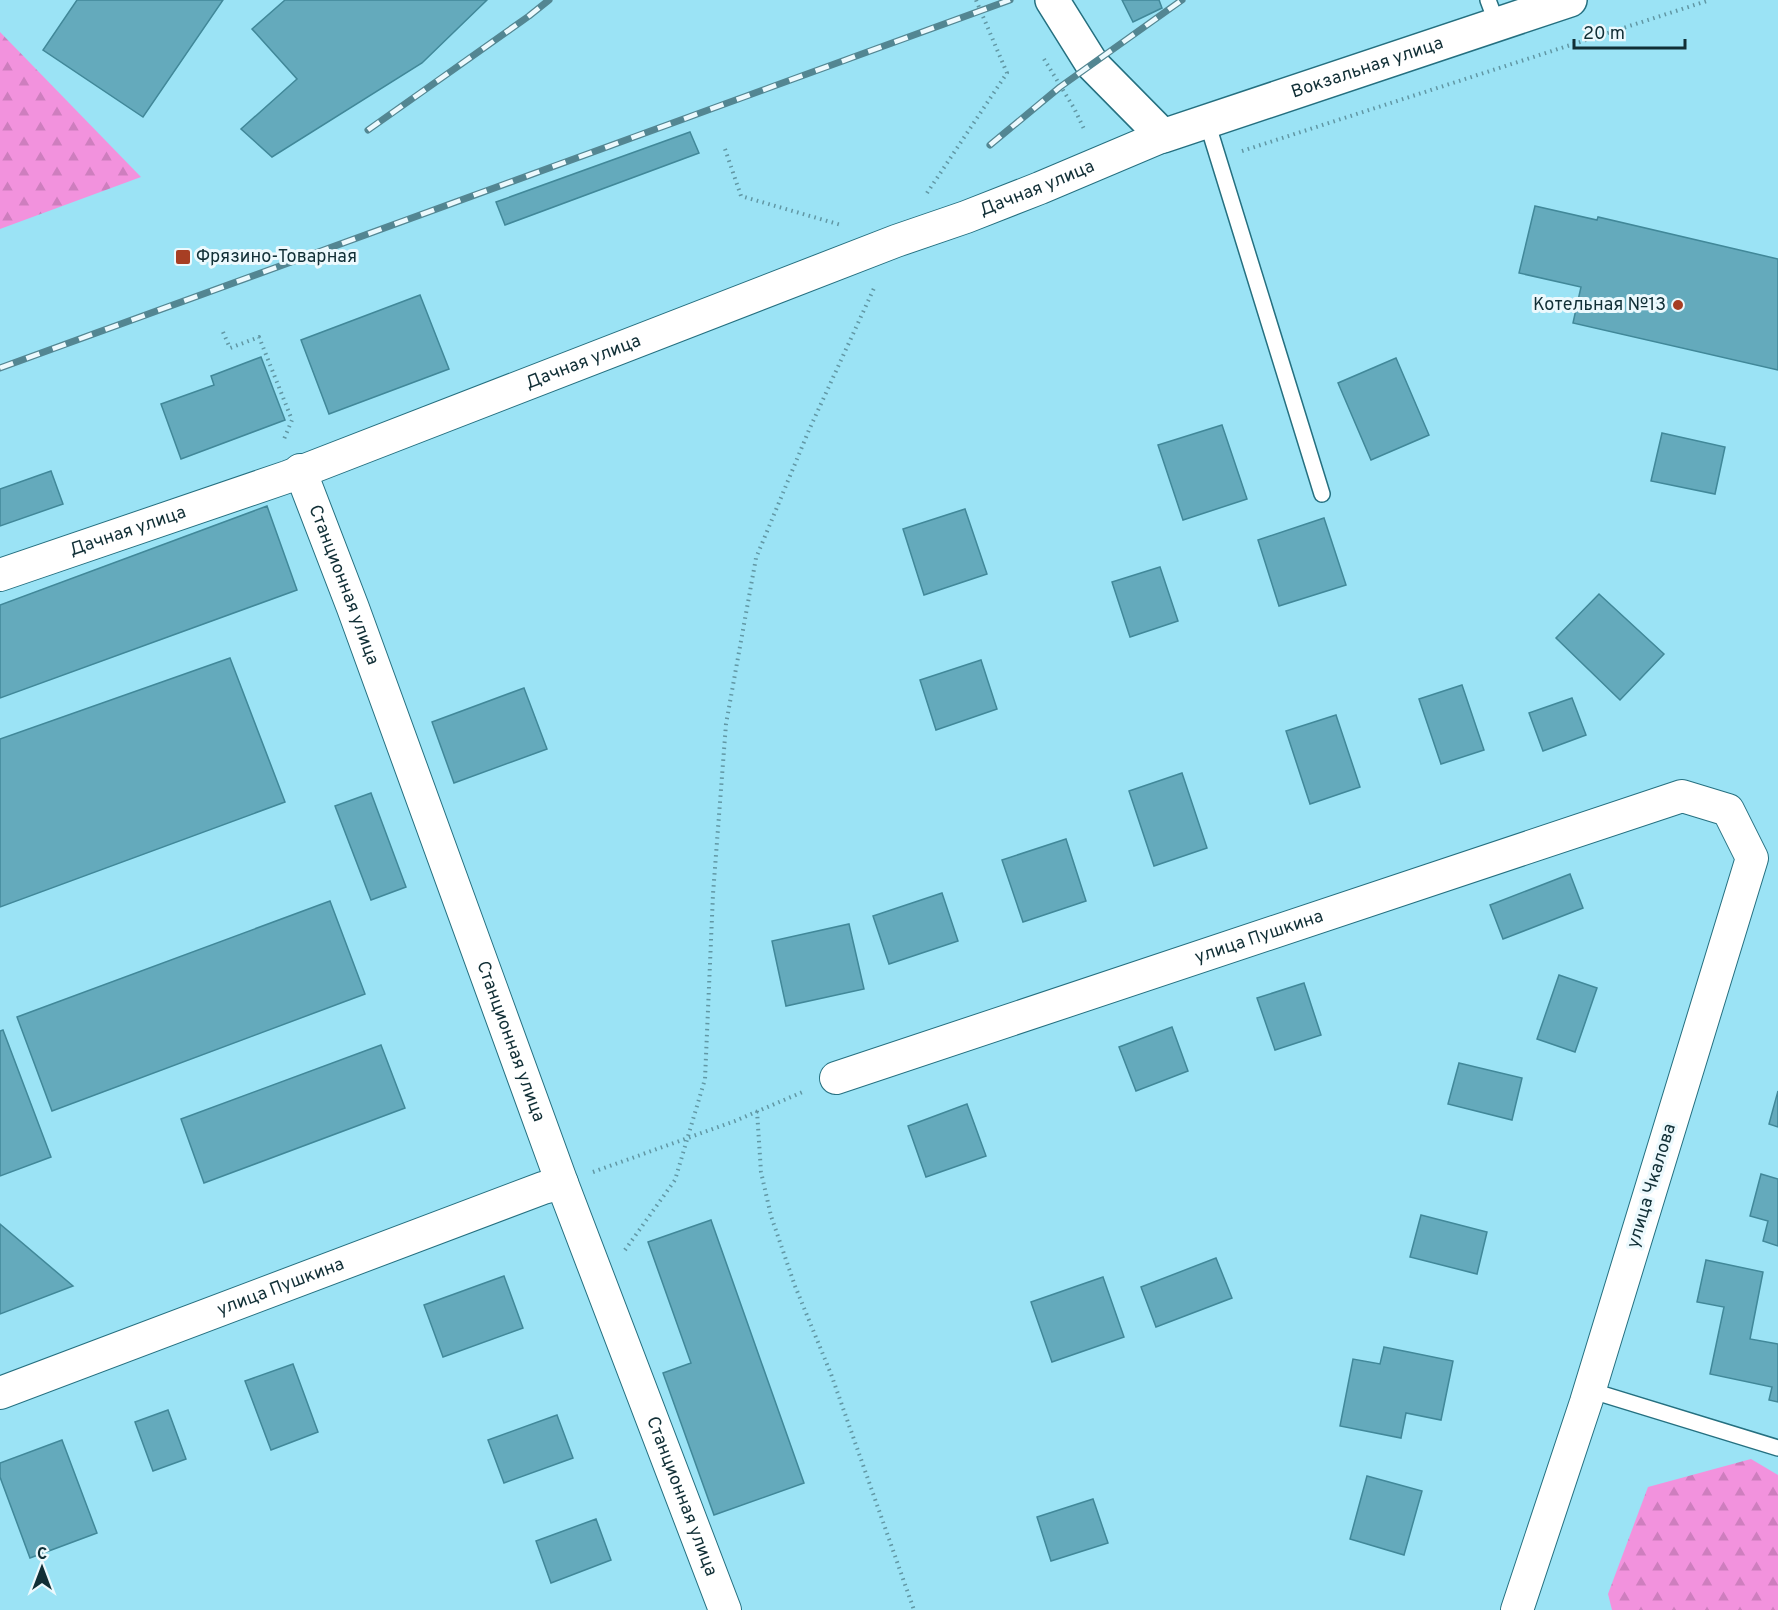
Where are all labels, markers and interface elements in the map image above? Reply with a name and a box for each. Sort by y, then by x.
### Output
scale bar [1574,12,1685,50]
text: 20 m [1583,23,1625,46]
street label: Вокзальная улица [1288,32,1446,104]
street label: Дачная улица [976,155,1098,222]
place label: Фрязино-Товарная [196,246,357,269]
marker: Фрязино-Товарная [174,248,192,266]
place label: Котельная №13 [1533,294,1666,317]
marker: Котельная №13 [1671,298,1685,312]
street label: Дачная улица [522,329,644,395]
street label: Дачная улица [66,501,189,562]
street label: Станционная улица [303,502,384,668]
street label: улица Пушкина [1192,905,1326,969]
street label: Станционная улица [471,958,550,1125]
street label: улица Чкалова [1622,1121,1682,1251]
street label: улица Пушкина [214,1253,347,1321]
street label: Станционная улица [641,1413,723,1580]
north arrow [12,1538,72,1598]
text: С [37,1545,47,1565]

